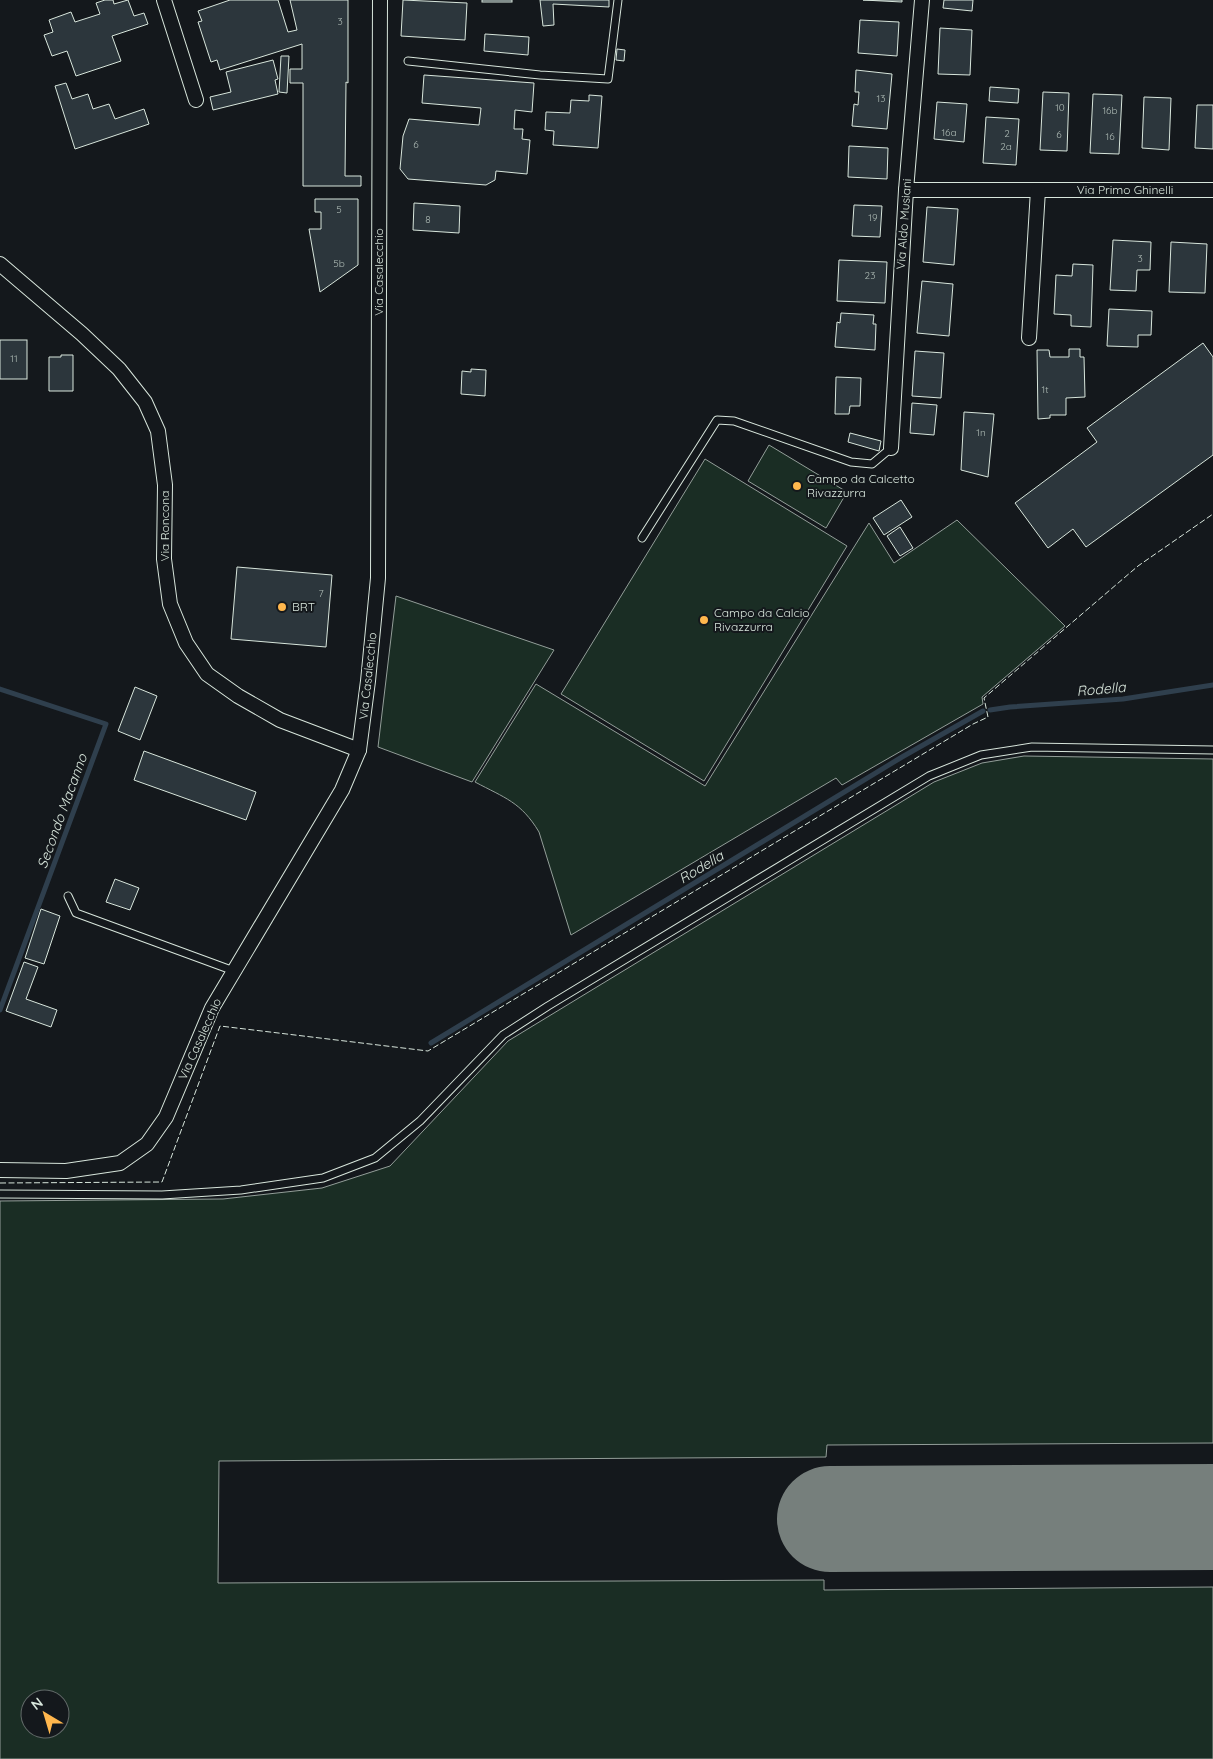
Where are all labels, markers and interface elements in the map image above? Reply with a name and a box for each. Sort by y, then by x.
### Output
house number: 3 [337,15,343,28]
house number: 13 [877,92,885,105]
house number: 10 [1055,101,1065,114]
house number: 16b [1102,104,1118,117]
house number: 16a [941,126,957,139]
house number: 2 [1004,127,1010,140]
house number: 6 [1056,128,1062,141]
house number: 16 [1105,130,1115,143]
house number: 6 [413,138,419,151]
house number: 2a [1000,140,1012,153]
street label: Via Aldo Musiani [893,178,914,270]
street label: Via Primo Ghinelli [1077,182,1173,197]
house number: 5 [336,203,342,216]
house number: 19 [868,211,878,224]
house number: 8 [425,213,431,226]
street label: Via Casalecchio [371,228,386,316]
house number: 3 [1137,252,1143,265]
house number: 5b [333,257,345,270]
house number: 23 [865,269,875,282]
house number: 11 [10,352,18,365]
house number: 1t [1041,383,1049,396]
house number: 1n [976,426,986,439]
place label: Campo da Calcetto Rivazzurra [807,471,915,500]
marker: Campo da Calcetto Rivazzurra [791,480,803,492]
street label: Via Roncona [157,491,172,561]
house number: 7 [318,587,324,600]
place label: BRT [292,599,315,614]
marker: BRT [276,601,288,613]
place label: Campo da Calcio Rivazzurra [714,605,809,634]
marker: Campo da Calcio Rivazzurra [698,614,710,626]
street label: Via Casalecchio [355,632,380,720]
water label: Rodella [1076,678,1128,700]
water label: Secondo Macanno [33,751,91,871]
water label: Rodella [675,846,728,887]
street label: Via Casalecchio [175,996,224,1082]
north arrow [20,1689,70,1739]
text: N [27,1693,47,1714]

